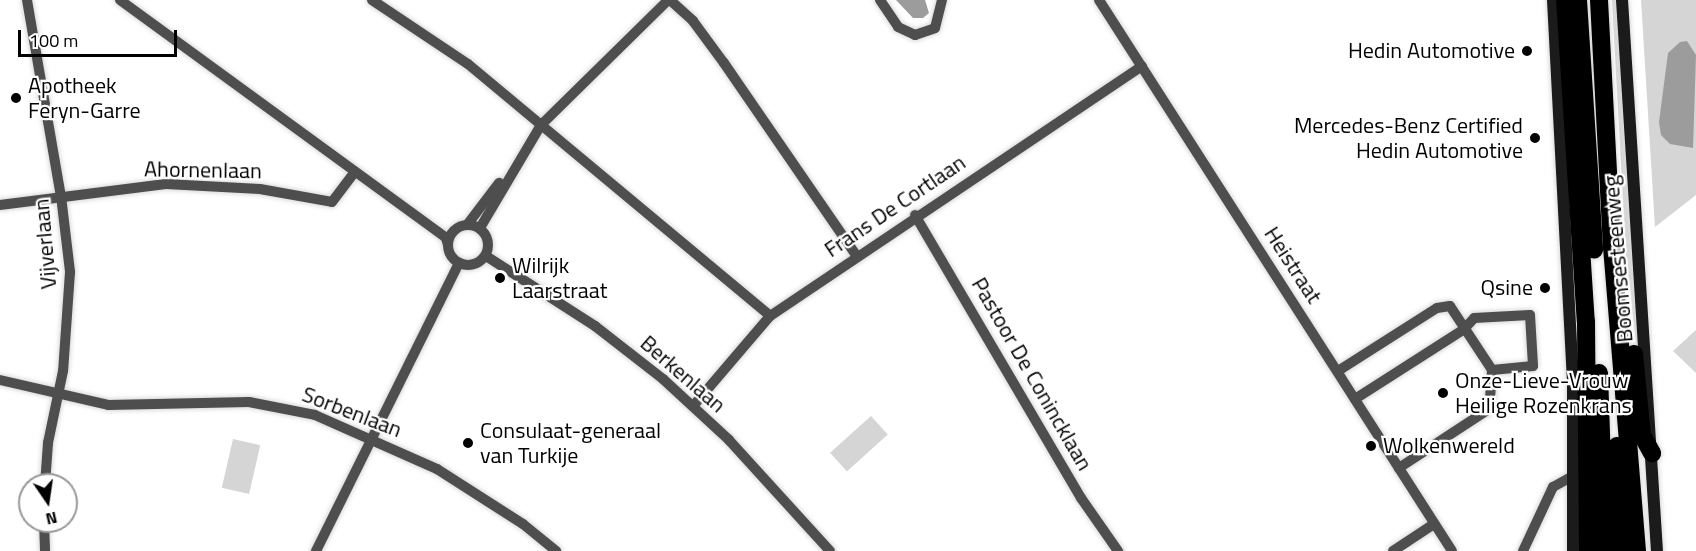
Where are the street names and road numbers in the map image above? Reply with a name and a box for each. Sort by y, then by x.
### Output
street label: Frans De Cortlaan [819,149,971,263]
street label: Ahornenlaan [144,156,262,184]
street label: Boomsesteenweg [1598,174,1638,344]
street label: Vijverlaan [28,198,62,290]
street label: Heistraat [1259,222,1327,308]
street label: Pastoor De Conincklaan [966,273,1098,475]
street label: Berkenlaan [635,330,731,418]
street label: Sorbenlaan [298,381,406,443]

